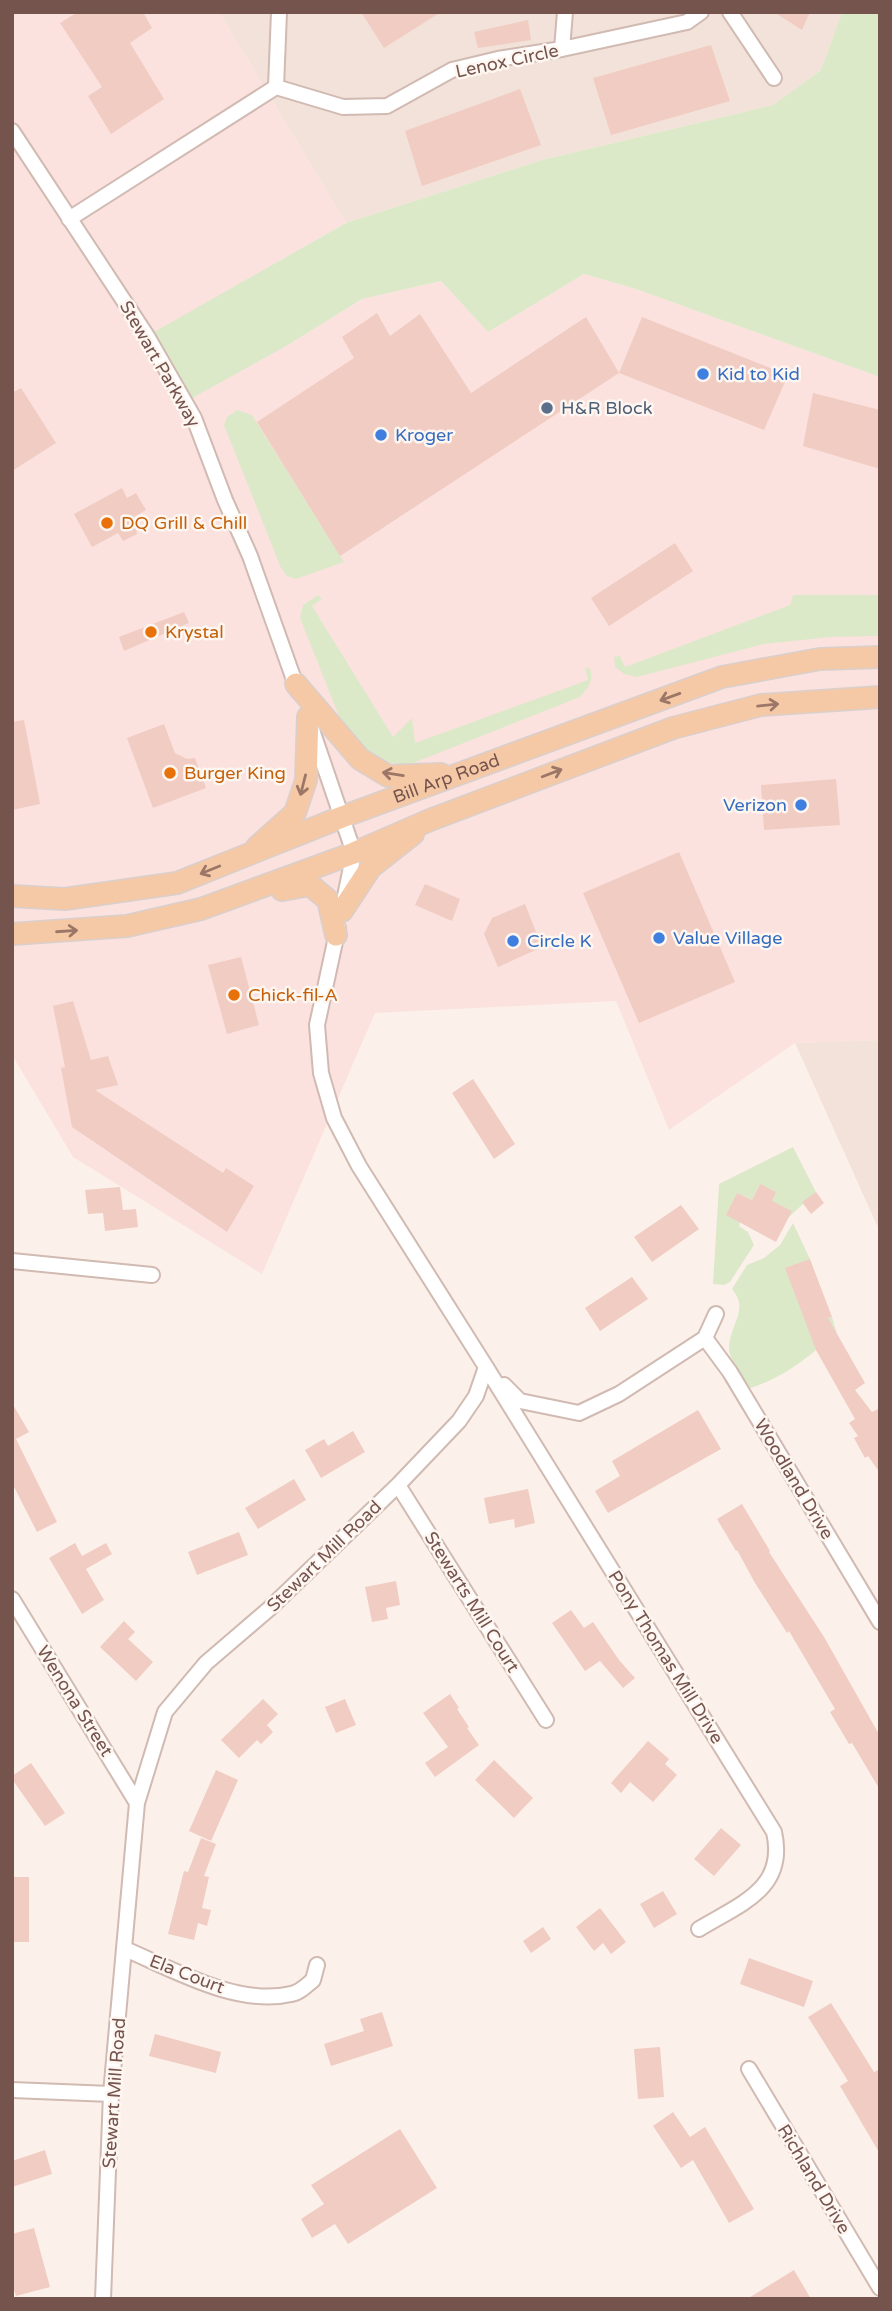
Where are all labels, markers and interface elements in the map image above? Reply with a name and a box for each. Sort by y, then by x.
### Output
street label: Lenox Circle [454,39,560,83]
street label: Stewart Parkway [115,297,205,431]
place label: Kid to Kid [717,363,800,385]
marker: Kid to Kid [695,366,711,382]
place label: H&R Block [561,397,653,419]
marker: H&R Block [539,400,555,416]
place label: Kroger [395,424,453,446]
marker: Kroger [373,427,389,443]
place label: DQ Grill & Chill [121,512,247,534]
marker: DQ Grill & Chill [99,515,115,531]
place label: Krystal [165,621,224,643]
marker: Krystal [143,624,159,640]
one-way arrow [659,692,681,704]
one-way arrow [756,699,779,712]
street label: Bill Arp Road [390,749,503,808]
place label: Burger King [184,762,286,784]
marker: Burger King [162,765,178,781]
one-way arrow [540,766,562,778]
one-way arrow [382,767,404,780]
one-way arrow [296,773,309,796]
place label: Verizon [723,794,787,816]
marker: Verizon [793,797,809,813]
one-way arrow [200,865,222,878]
one-way arrow [56,924,78,937]
place label: Value Village [673,927,782,949]
place label: Circle K [527,930,592,952]
marker: Value Village [651,930,667,946]
marker: Circle K [505,933,521,949]
place label: Chick-fil-A [248,984,338,1006]
marker: Chick-fil-A [226,987,242,1003]
street label: Woodland Drive [749,1415,839,1543]
street label: Stewart Mill Road [262,1496,386,1616]
street label: Stewarts Mill Court [420,1527,524,1677]
street label: Pony Thomas Mill Drive [604,1566,728,1748]
street label: Wenona Street [32,1641,118,1761]
street label: Ela Court [146,1950,228,1998]
street label: Stewart Mill Road [98,2017,130,2169]
street label: Richland Drive [773,2120,855,2238]

